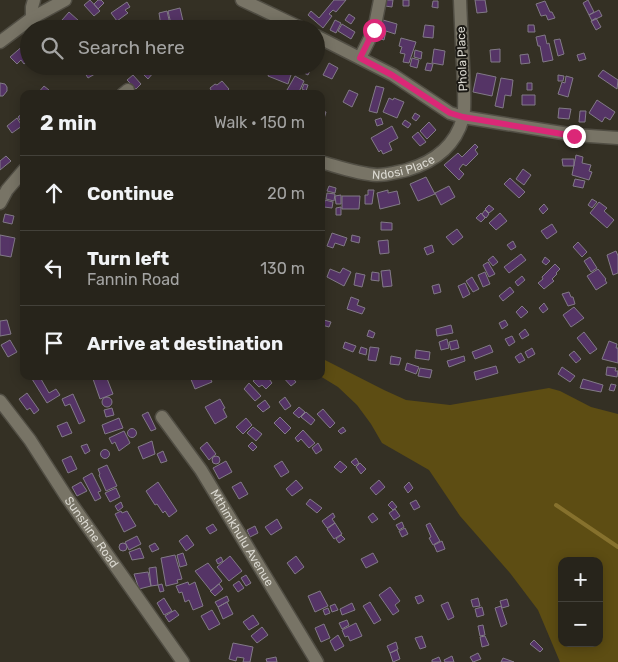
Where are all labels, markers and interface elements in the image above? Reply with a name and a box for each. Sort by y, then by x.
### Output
route start [363,19,386,42]
search box [20,20,325,75]
street label: Phola Place [454,26,470,92]
icon: search [38,34,66,62]
text: Search here [78,36,185,59]
text: 2 min [40,110,97,135]
text: Walk · 150 m [214,113,305,132]
route end [563,125,586,148]
street label: Ndosi Place [371,152,438,182]
icon: ahead [40,179,68,207]
text: Continue [87,182,174,205]
text: 20 m [267,184,305,203]
text: Turn left [87,247,169,270]
icon: left [40,254,68,282]
text: 130 m [260,259,305,278]
text: Fannin Road [87,270,180,289]
icon: arrive [40,329,68,357]
text: Arrive at destination [87,332,283,355]
street label: Mthimkhulu Avenue [207,487,277,589]
street label: Sunshine Road [62,494,121,570]
map controls [558,557,603,647]
button: + [558,557,603,602]
button: − [558,602,603,647]

